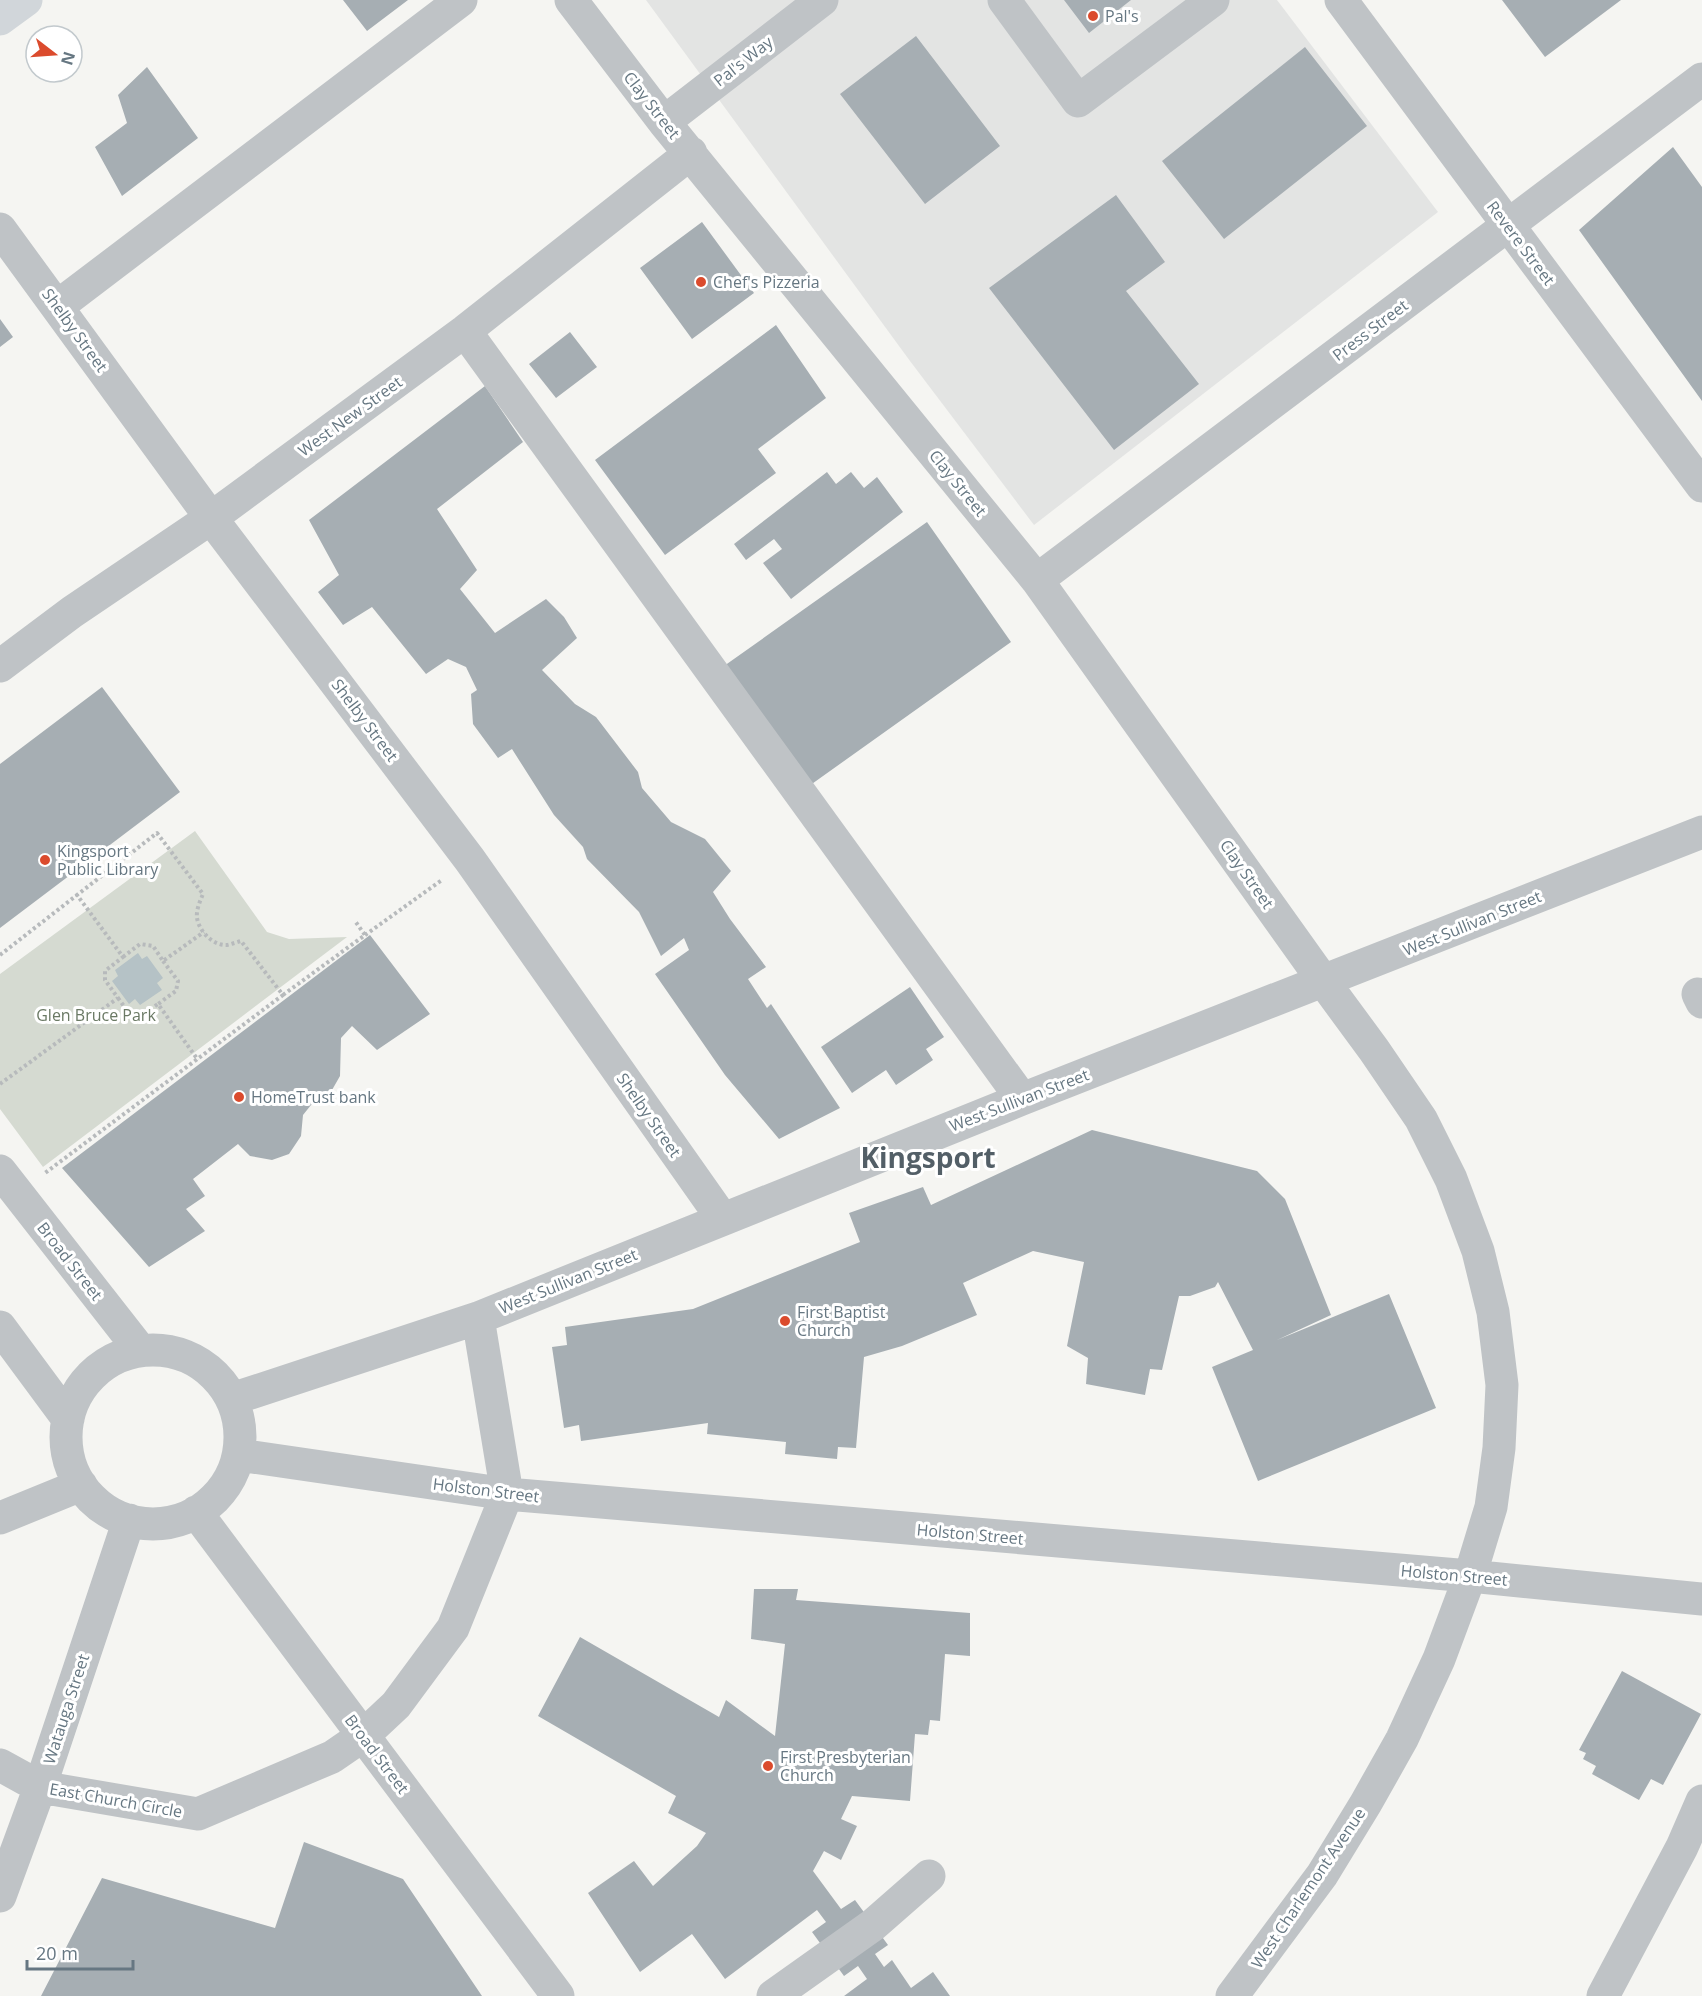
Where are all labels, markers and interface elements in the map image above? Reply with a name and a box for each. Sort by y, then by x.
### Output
place label: Pal's [1105,5,1139,27]
marker: Pal's [1086,9,1100,23]
north arrow [24,24,84,84]
street label: Pal's Way [709,30,778,91]
text: N [56,49,81,68]
street label: Clay Street [619,67,685,143]
street label: Revere Street [1482,196,1560,290]
place label: Chef's Pizzeria [713,271,820,293]
marker: Chef's Pizzeria [694,275,708,289]
street label: Shelby Street [37,284,113,376]
street label: Press Street [1328,294,1412,366]
street label: West New Street [294,371,407,461]
street label: Clay Street [924,445,992,521]
street label: Shelby Street [327,674,404,766]
street label: Clay Street [1215,835,1279,913]
place label: Kingsport Public Library [57,840,159,880]
marker: Kingsport Public Library [38,853,52,867]
street label: West Sullivan Street [1400,885,1545,961]
park label: Glen Bruce Park [36,1004,156,1026]
street label: West Sullivan Street [946,1063,1092,1137]
street label: Shelby Street [612,1068,686,1162]
place label: HomeTrust bank [251,1086,376,1108]
marker: HomeTrust bank [232,1090,246,1104]
district label: Kingsport [860,1138,996,1176]
street label: Broad Street [32,1217,108,1305]
street label: West Sullivan Street [496,1243,641,1319]
place label: First Baptist Church [797,1301,886,1341]
marker: First Baptist Church [778,1314,792,1328]
street label: Holston Street [432,1473,541,1507]
street label: Holston Street [916,1518,1025,1550]
street label: Holston Street [1400,1559,1509,1591]
street label: Watauga Street [38,1651,94,1767]
street label: Broad Street [340,1710,414,1798]
place label: First Presbyterian Church [780,1746,911,1786]
marker: First Presbyterian Church [761,1759,775,1773]
street label: East Church Circle [48,1777,184,1823]
street label: West Charlemont Avenue [1246,1803,1370,1973]
scale bar [27,1933,134,1971]
text: 20 m [36,1941,78,1965]

